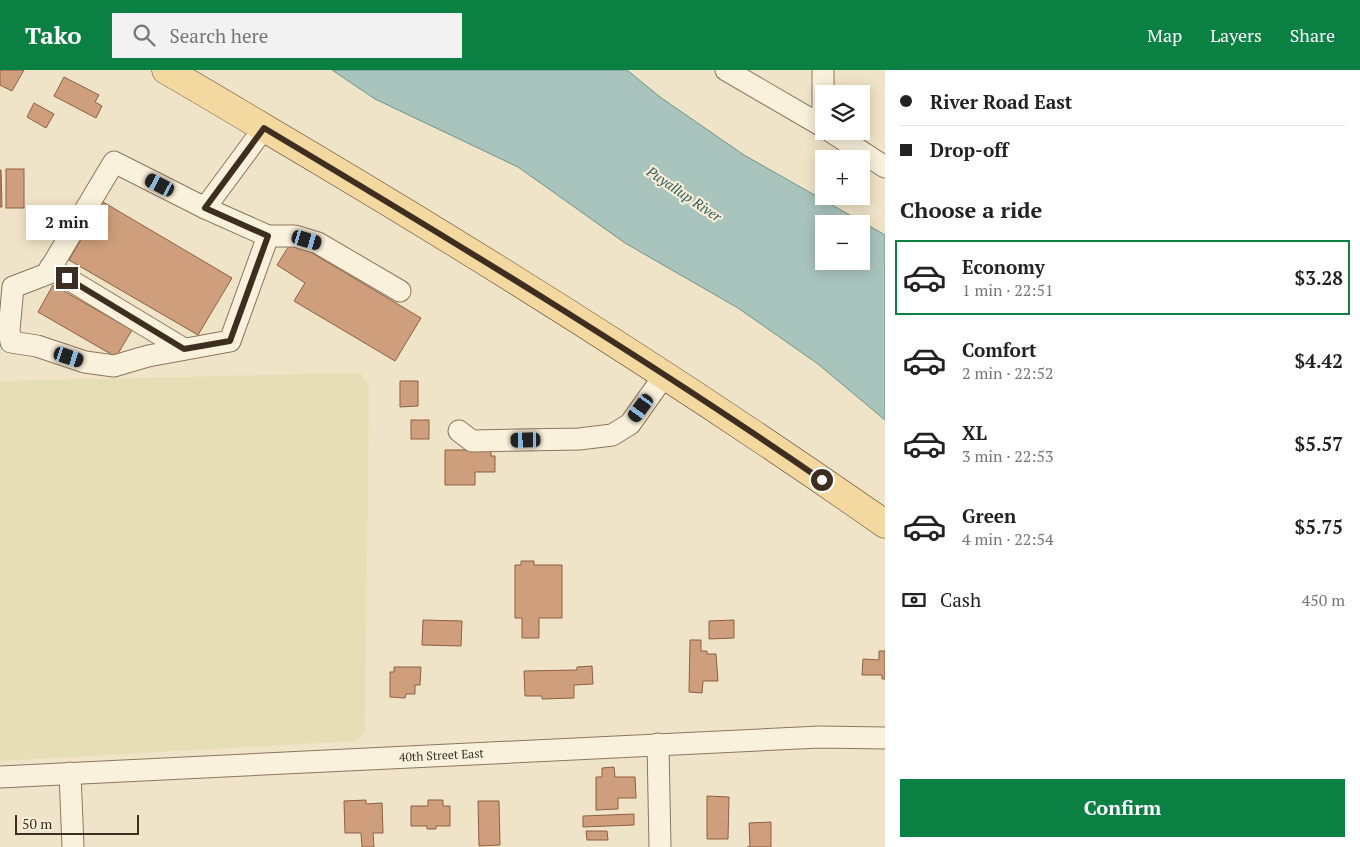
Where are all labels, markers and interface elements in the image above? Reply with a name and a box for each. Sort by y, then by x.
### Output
search box [112,13,462,58]
text: Tako [25,19,82,51]
icon: search [130,21,158,49]
text: Search here [170,23,268,48]
text: Map [1147,23,1182,47]
text: Layers [1210,23,1262,47]
text: Share [1290,23,1335,47]
map controls [815,85,870,270]
button: layers [815,85,870,140]
text: River Road East [930,89,1072,114]
text: Drop-off [930,137,1008,162]
button: + [815,150,870,205]
water label: Puyallup River [642,161,726,226]
car [143,172,176,198]
text: Choose a ride [900,195,1042,224]
callout: 2 min [26,206,108,240]
text: 2 min [45,211,89,233]
button: − [815,215,870,270]
car [290,229,323,251]
text: Economy [962,254,1045,279]
icon: car [902,255,947,300]
text: $3.28 [1294,265,1343,290]
route end [56,267,78,289]
text: 1 min · 22:51 [962,279,1054,301]
text: Comfort [962,337,1037,362]
icon: car [902,338,947,383]
car [52,345,85,369]
text: $4.42 [1294,348,1343,373]
text: 2 min · 22:52 [962,362,1054,384]
car [626,391,655,425]
text: XL [962,420,987,445]
icon: car [902,421,947,466]
text: $5.57 [1294,431,1343,456]
car [510,432,541,448]
text: 3 min · 22:53 [962,445,1054,467]
route start [811,469,833,491]
text: Green [962,503,1016,528]
icon: car [902,504,947,549]
text: $5.75 [1294,514,1343,539]
text: 4 min · 22:54 [962,528,1054,550]
icon: cash [900,586,928,614]
text: Cash [940,587,981,612]
text: 450 m [1302,589,1345,611]
street label: 40th Street East [399,745,485,765]
button: Confirm [900,779,1345,837]
scale bar [15,812,139,835]
text: 50 m [22,814,52,833]

